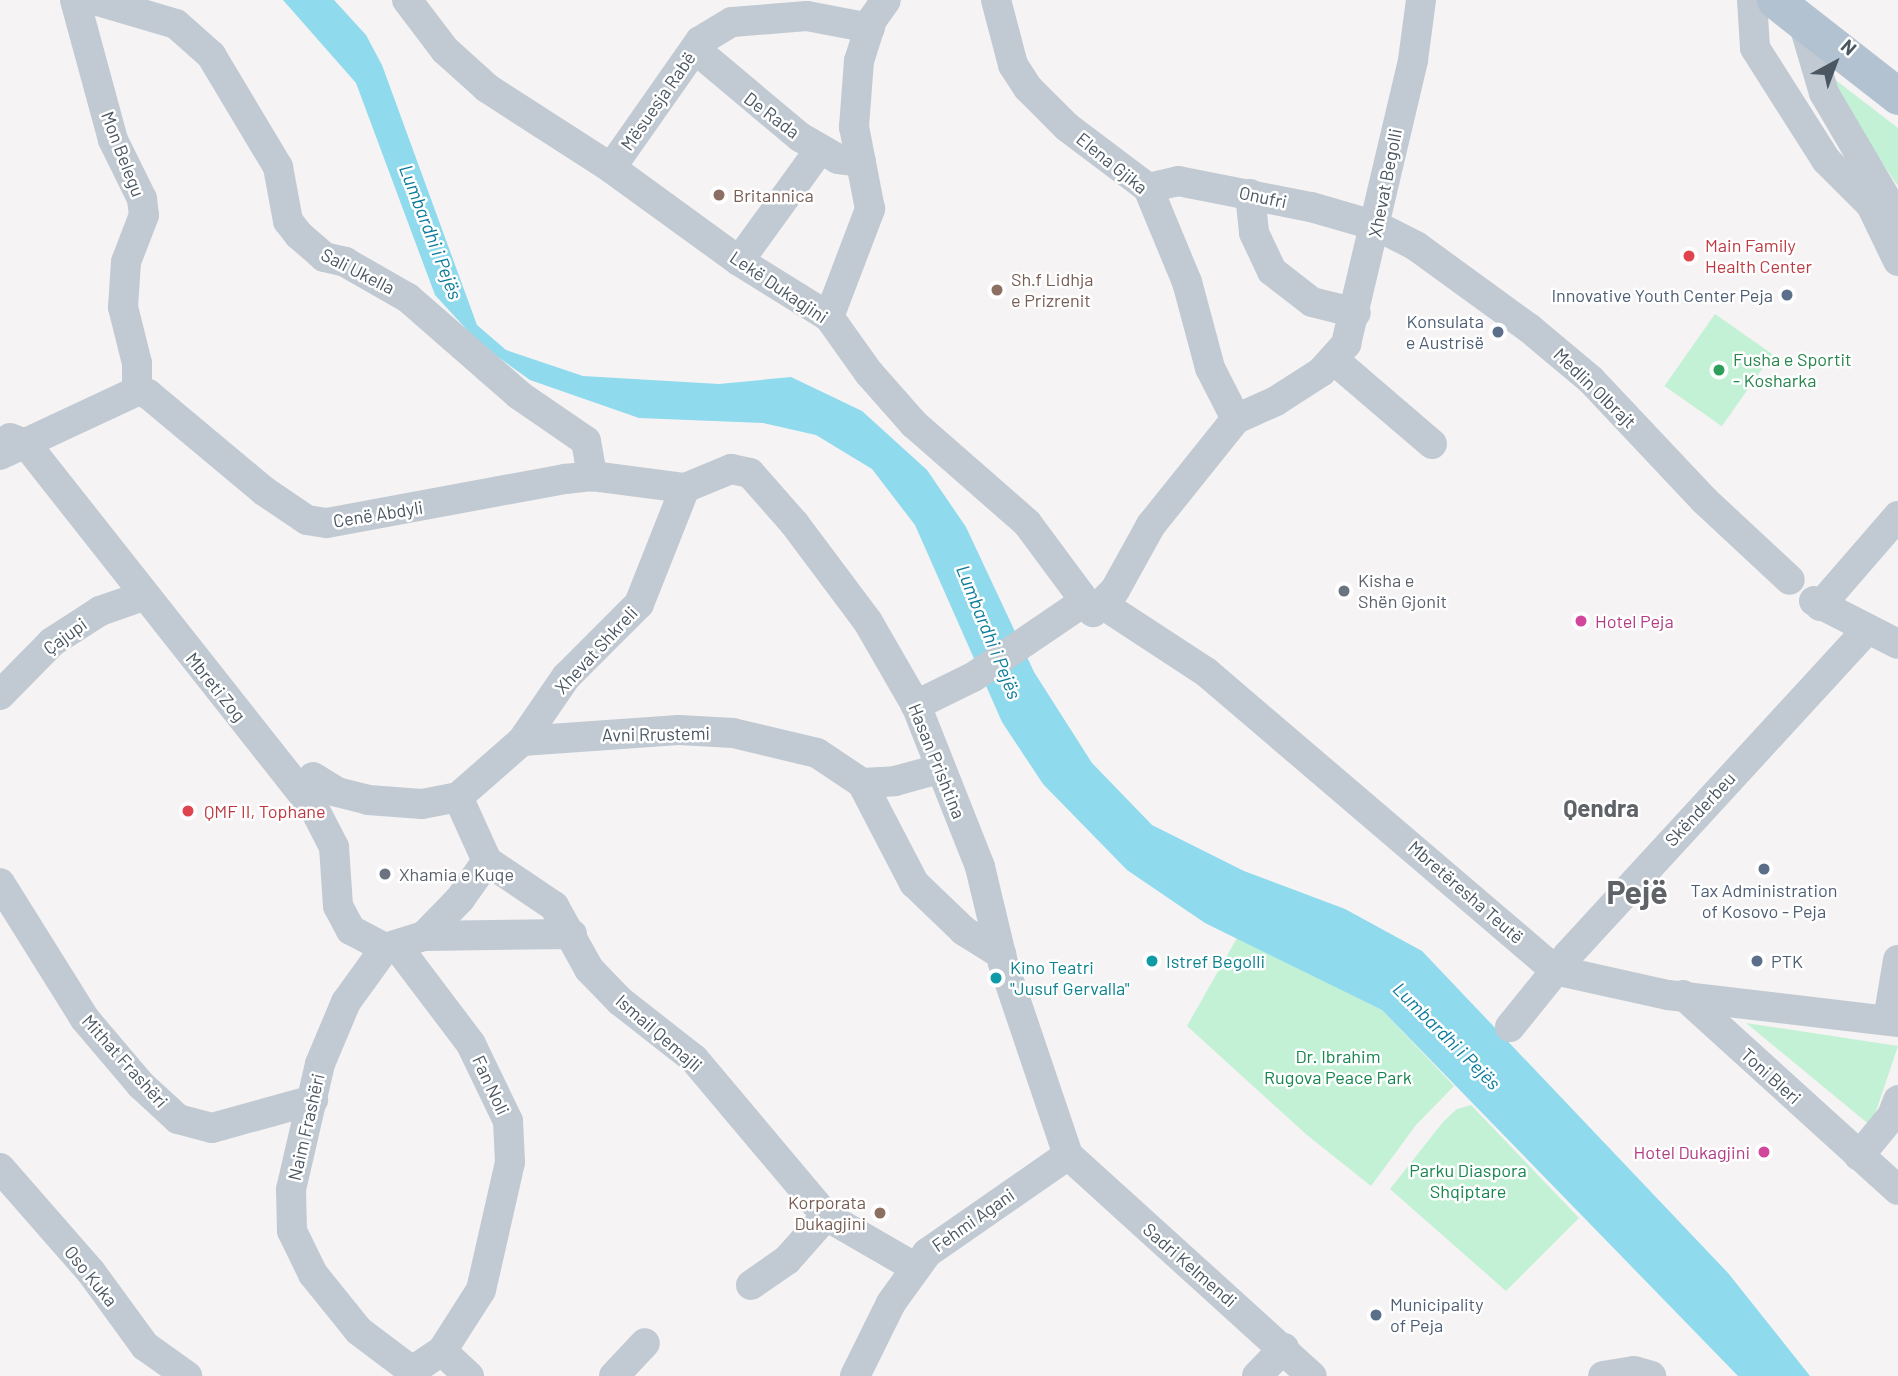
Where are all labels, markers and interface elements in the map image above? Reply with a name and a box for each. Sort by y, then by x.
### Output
north arrow [1800,28,1870,98]
text: N [1837,34,1861,60]
street label: Mësuesja Rabë [616,48,700,154]
street label: De Rada [740,87,804,143]
street label: Mon Belegu [97,108,149,200]
street label: Xhevat Begolli [1364,127,1406,239]
street label: Elena Gjika [1072,128,1152,198]
water label: Lumbardhi i Pejës [395,161,467,303]
street label: Onufri [1237,181,1289,213]
place label: Britannica [733,184,814,206]
marker: Britannica [711,187,727,203]
place label: Main Family Health Center [1705,235,1812,278]
street label: Sali Ukella [318,243,398,299]
street label: Lekë Dukagjini [726,246,832,328]
marker: Main Family Health Center [1679,246,1699,266]
place label: Sh.f Lidhja e Prizrenit [1011,269,1094,312]
marker: Sh.f Lidhja e Prizrenit [989,282,1005,298]
place label: Innovative Youth Center Peja [1551,284,1773,306]
marker: Innovative Youth Center Peja [1779,287,1795,303]
place label: Konsulata e Austrisë [1406,311,1484,354]
marker: Konsulata e Austrisë [1490,324,1506,340]
street label: Medlin Olbrajt [1549,343,1641,433]
place label: Fusha e Sportit - Kosharka [1733,349,1852,392]
marker: Fusha e Sportit - Kosharka [1711,362,1727,378]
street label: Cenë Abdyli [331,496,425,532]
water label: Lumbardhi i Pejës [952,562,1026,702]
place label: Kisha e Shën Gjonit [1358,570,1447,612]
marker: Kisha e Shën Gjonit [1336,583,1352,599]
street label: Xhevat Shkreli [550,602,642,698]
place label: Hotel Peja [1595,610,1674,632]
street label: Çajupi [39,613,91,659]
marker: Hotel Peja [1573,613,1589,629]
street label: Mbreti Zog [182,648,250,726]
street label: Hasan Prishtina [904,700,970,822]
street label: Avni Rrustemi [602,722,710,746]
street label: Skënderbeu [1660,768,1740,850]
district label: Qendra [1563,794,1639,822]
place label: QMF II, Tophane [204,800,326,822]
marker: QMF II, Tophane [178,801,198,821]
street label: Mbretëresha Teutë [1404,836,1528,948]
marker: Tax Administration of Kosovo - Peja [1756,861,1772,877]
place label: Xhamia e Kuqe [399,863,514,885]
marker: Xhamia e Kuqe [377,866,393,882]
district label: Pejë [1606,872,1668,910]
place label: Tax Administration of Kosovo - Peja [1690,880,1838,922]
place label: Istref Begolli [1166,950,1265,972]
place label: PTK [1771,950,1803,972]
marker: Istref Begolli [1144,953,1160,969]
marker: PTK [1749,953,1765,969]
place label: Kino Teatri "Jusuf Gervalla" [1010,957,1130,1000]
marker: Kino Teatri "Jusuf Gervalla" [988,970,1004,986]
water label: Lumbardhi i Pejës [1389,978,1505,1094]
street label: Ismail Qemajli [612,990,706,1076]
street label: Mithat Frashëri [78,1010,172,1112]
street label: Toni Bleri [1737,1044,1805,1108]
park label: Dr. Ibrahim Rugova Peace Park [1264,1046,1412,1088]
street label: Fan Noli [468,1052,514,1118]
street label: Naim Frashëri [283,1071,329,1183]
place label: Hotel Dukagjini [1633,1141,1750,1163]
marker: Hotel Dukagjini [1756,1144,1772,1160]
park label: Parku Diaspora Shqiptare [1409,1160,1527,1202]
street label: Fehmi Agani [928,1184,1018,1256]
place label: Korporata Dukagjini [788,1192,866,1234]
marker: Korporata Dukagjini [872,1205,888,1221]
street label: Sadri Kelmendi [1139,1218,1241,1312]
street label: Oso Kuka [60,1241,122,1311]
place label: Municipality of Peja [1390,1294,1483,1336]
marker: Municipality of Peja [1368,1307,1384,1323]

